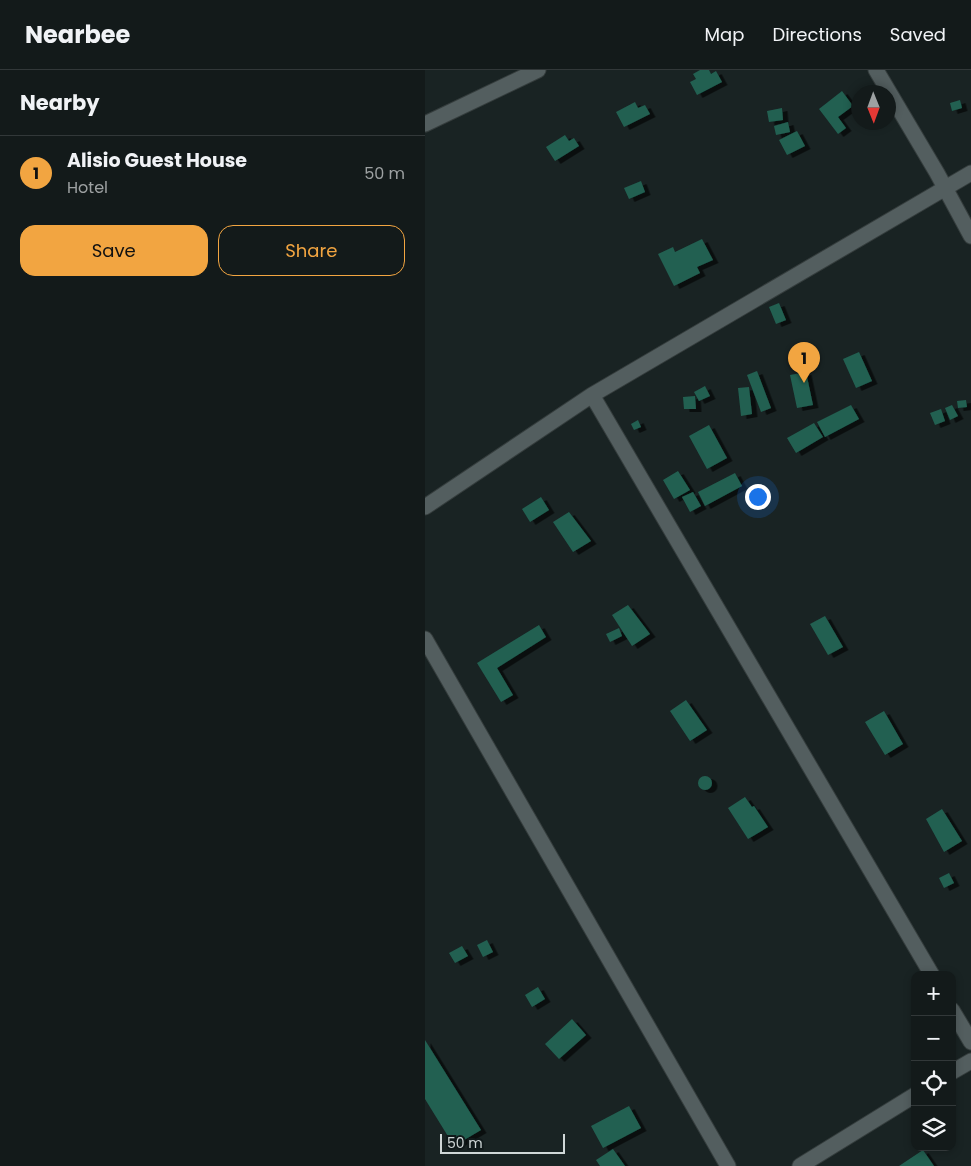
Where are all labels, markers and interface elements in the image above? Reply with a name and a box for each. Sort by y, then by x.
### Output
text: Nearbee [25,18,130,51]
text: Map [705,22,744,47]
text: Directions [772,22,862,47]
text: Saved [890,22,946,47]
north arrow [851,85,896,130]
text: Nearby [20,88,100,117]
text: Alisio Guest House [67,147,247,174]
text: 1 [33,162,39,185]
text: 50 m [364,162,405,185]
text: Hotel [67,176,108,199]
button: Save [20,225,208,276]
button: Share [218,225,405,276]
pin: 1 [788,342,820,383]
your location [745,484,771,510]
map controls [911,971,956,1151]
button: + [911,971,956,1016]
button: − [911,1016,956,1061]
button: locate [911,1061,956,1106]
button: layers [911,1106,956,1151]
scale bar [440,1131,565,1154]
text: 50 m [447,1133,483,1153]

